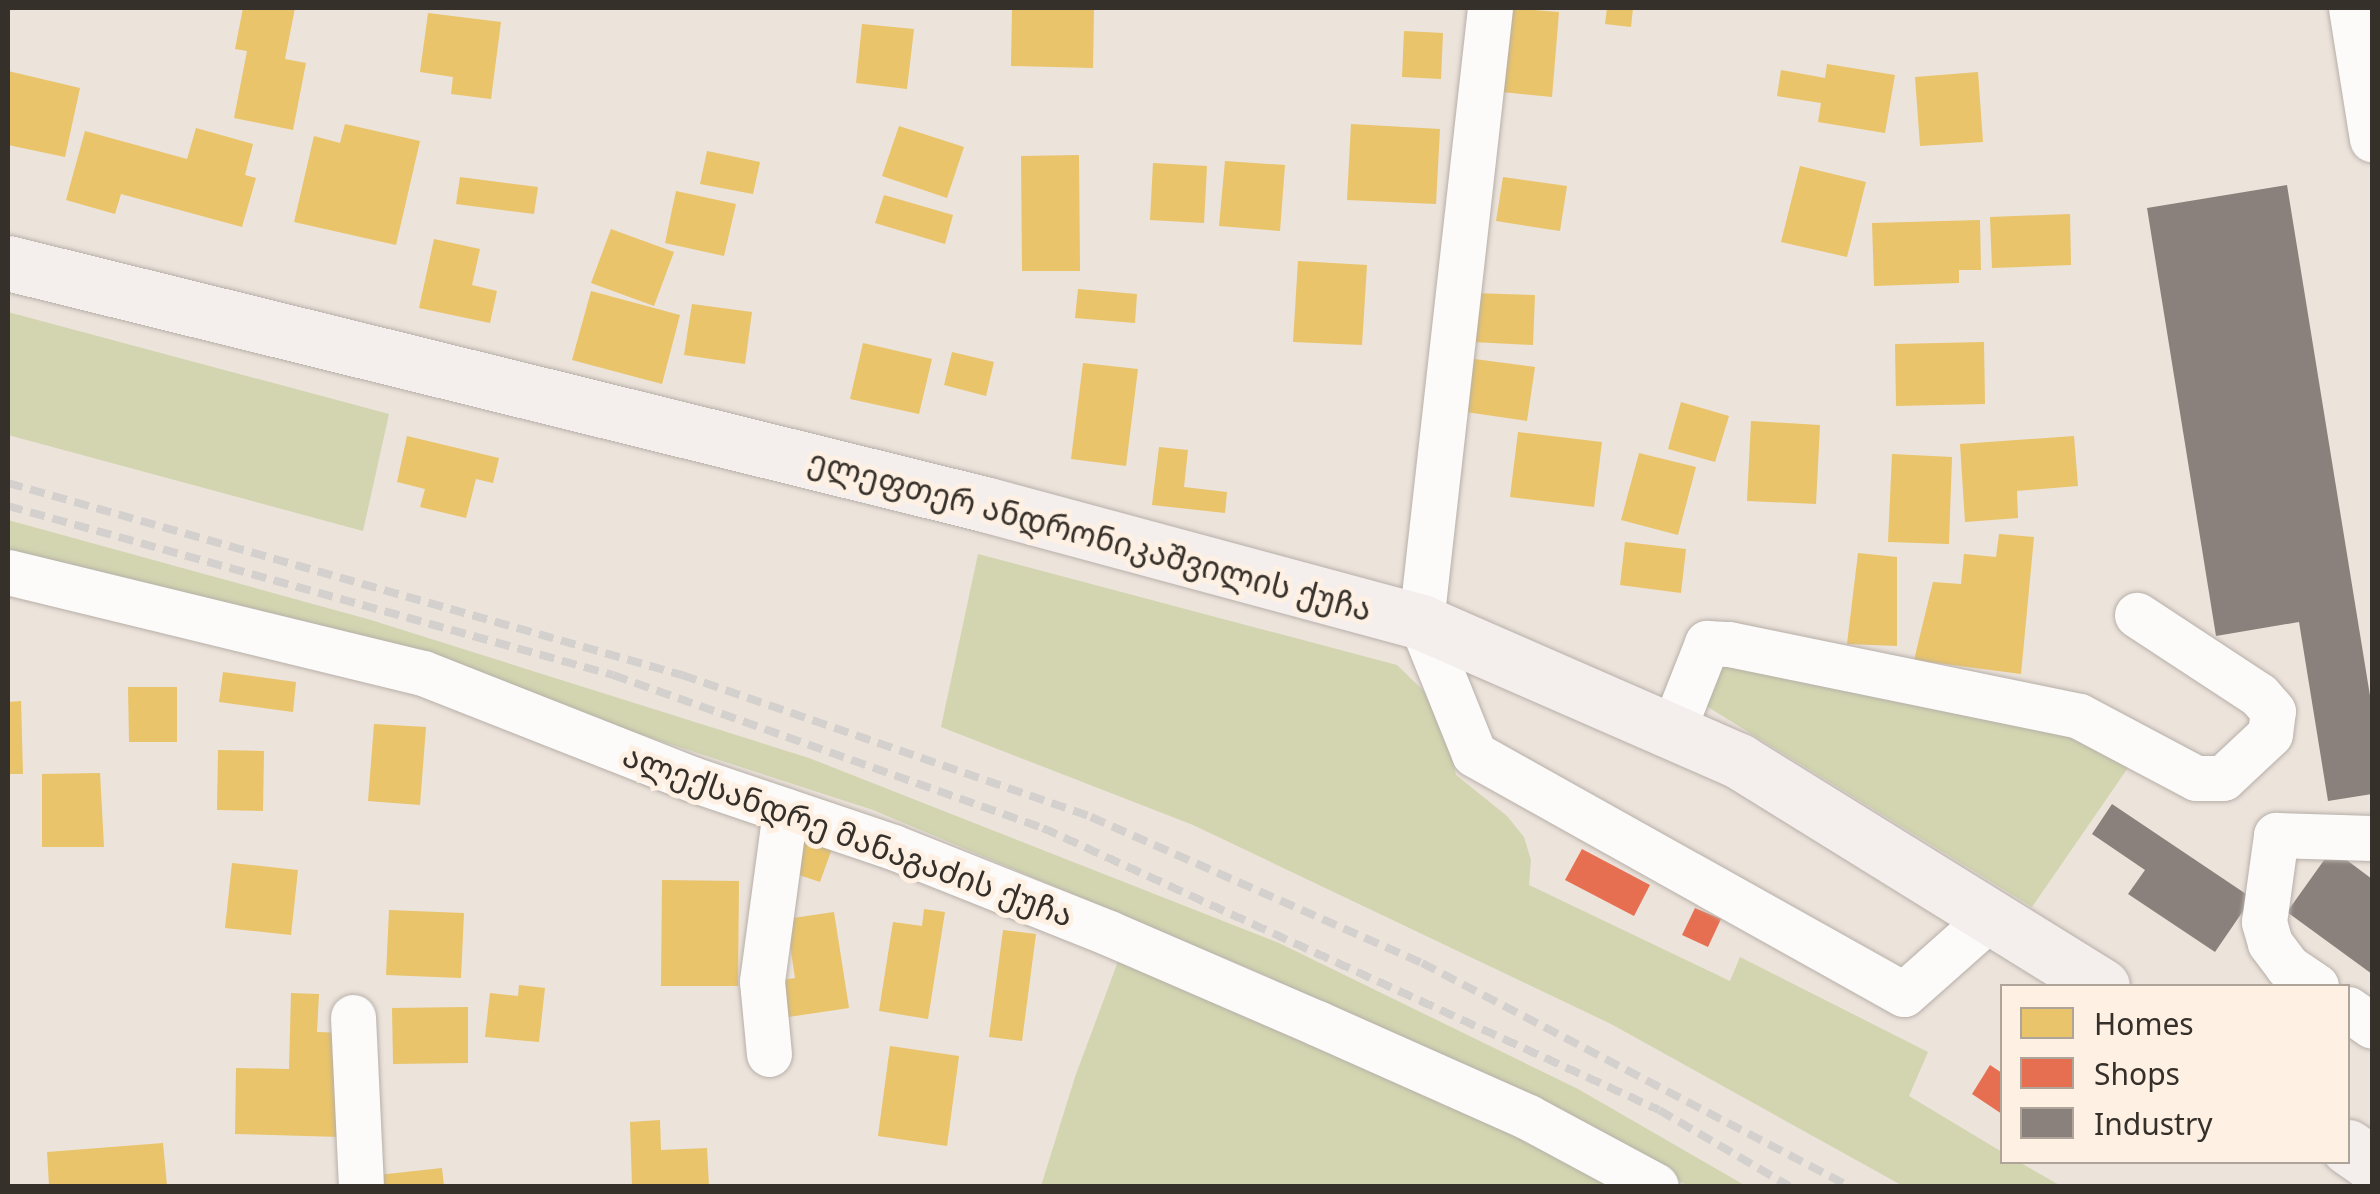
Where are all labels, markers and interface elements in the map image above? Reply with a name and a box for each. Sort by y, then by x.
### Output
street label: ელეფთერ ანდრონიკაშვილის ქუჩა [804,441,1376,629]
street label: ალექსანდრე მანაგაძის ქუჩა [618,736,1078,934]
legend [2000,984,2350,1164]
text: Homes [2094,1003,2194,1044]
text: Shops [2094,1053,2180,1094]
text: Industry [2094,1103,2213,1144]

